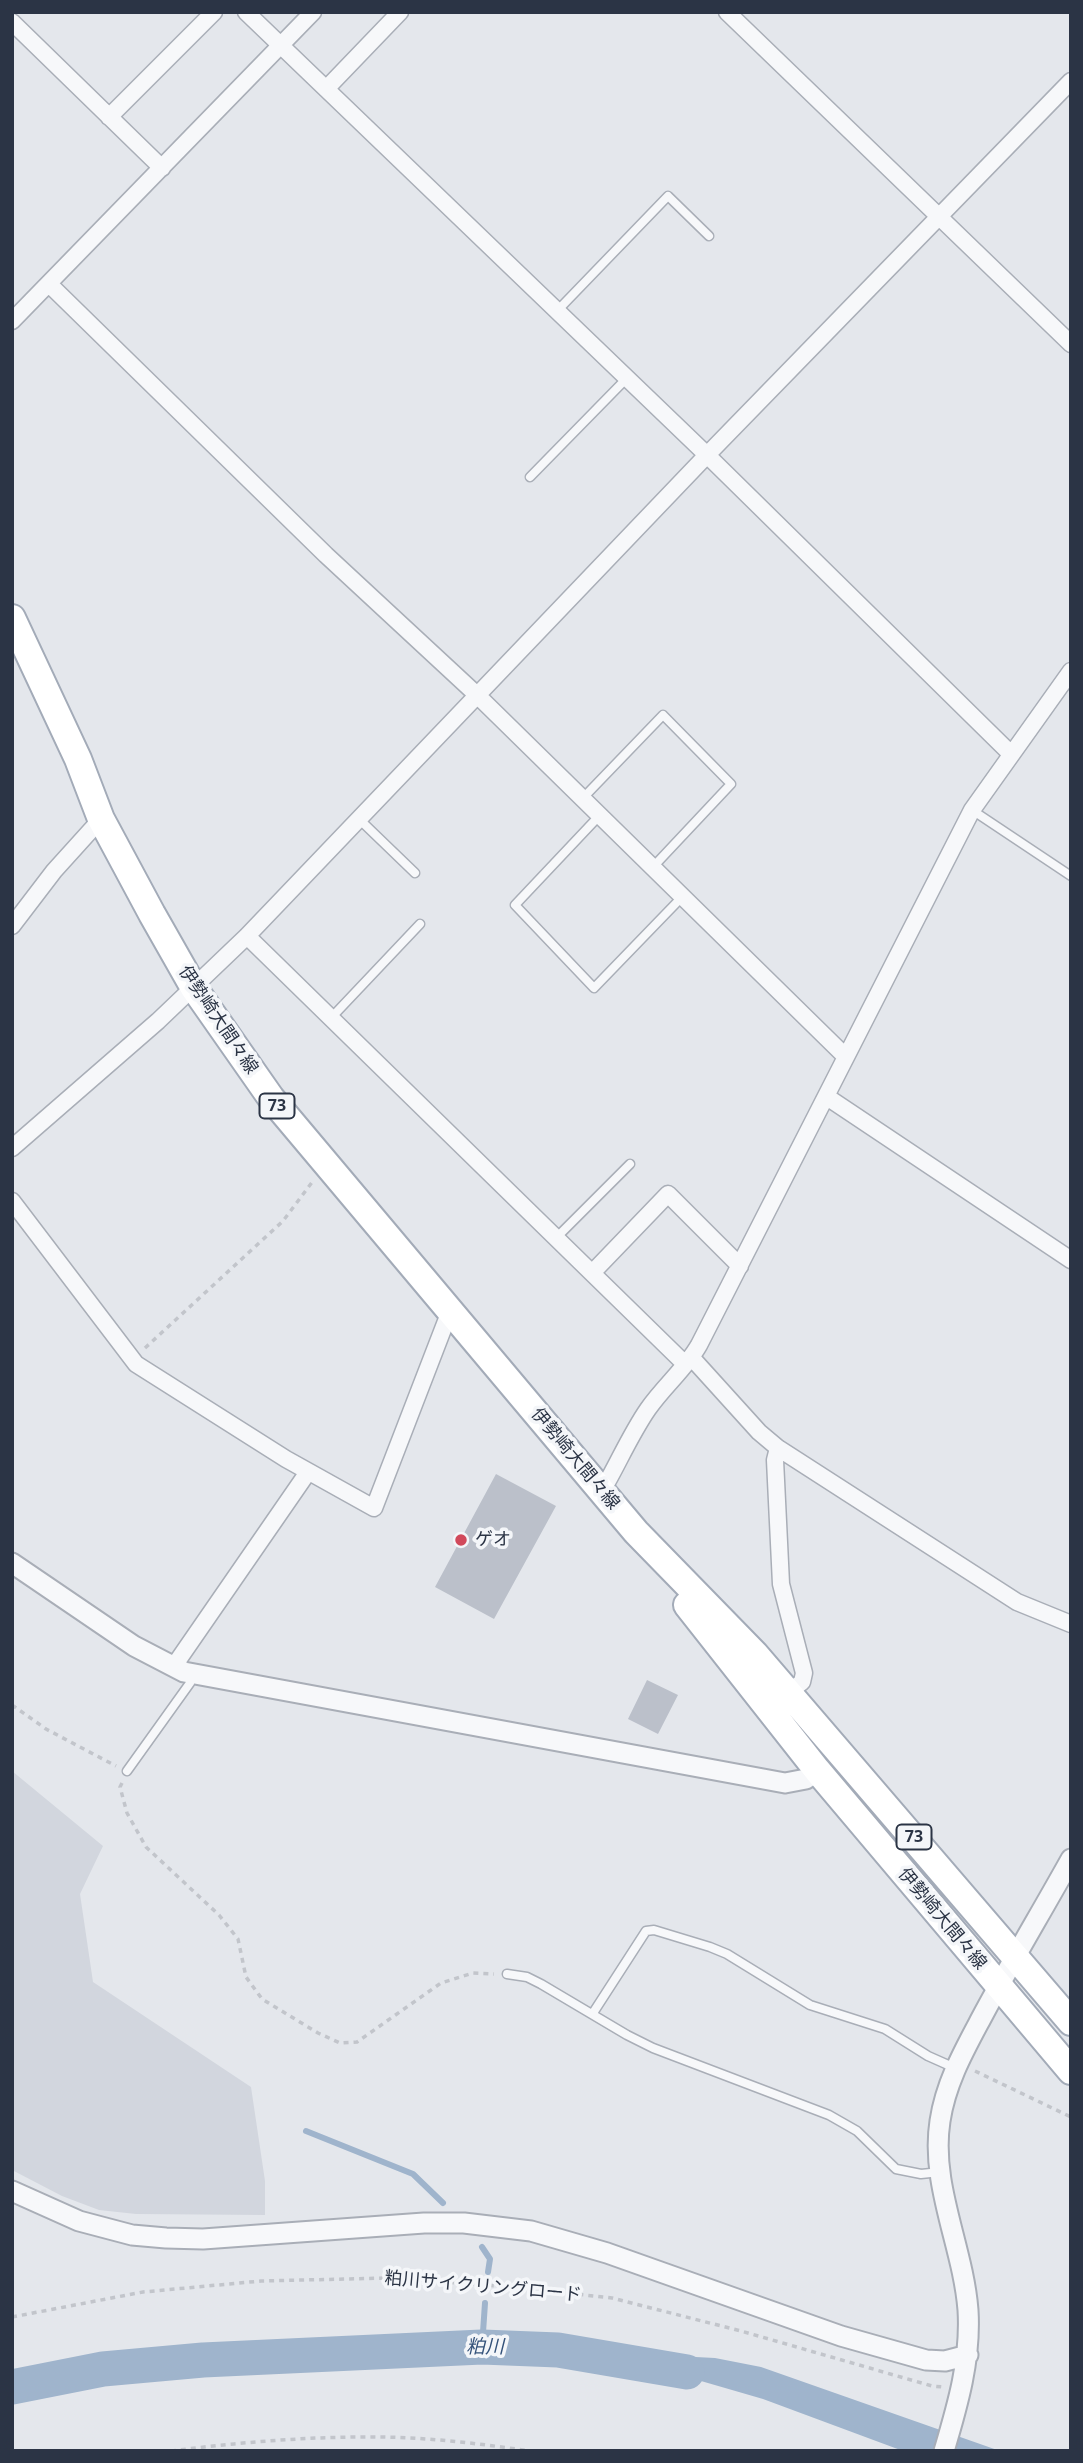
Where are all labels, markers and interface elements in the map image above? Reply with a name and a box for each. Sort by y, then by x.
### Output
street label: 伊勢崎大間々線 [174,962,262,1078]
road number: 73 [260,1094,294,1118]
street label: 伊勢崎大間々線 [526,1404,624,1514]
place label: ゲオ [475,1529,511,1551]
marker: ゲオ [453,1532,469,1548]
road number: 73 [897,1825,932,1850]
street label: 伊勢崎大間々線 [893,1864,991,1974]
street label: 粕川サイクリングロード [383,2268,583,2306]
water label: 粕川 [466,2337,504,2359]

